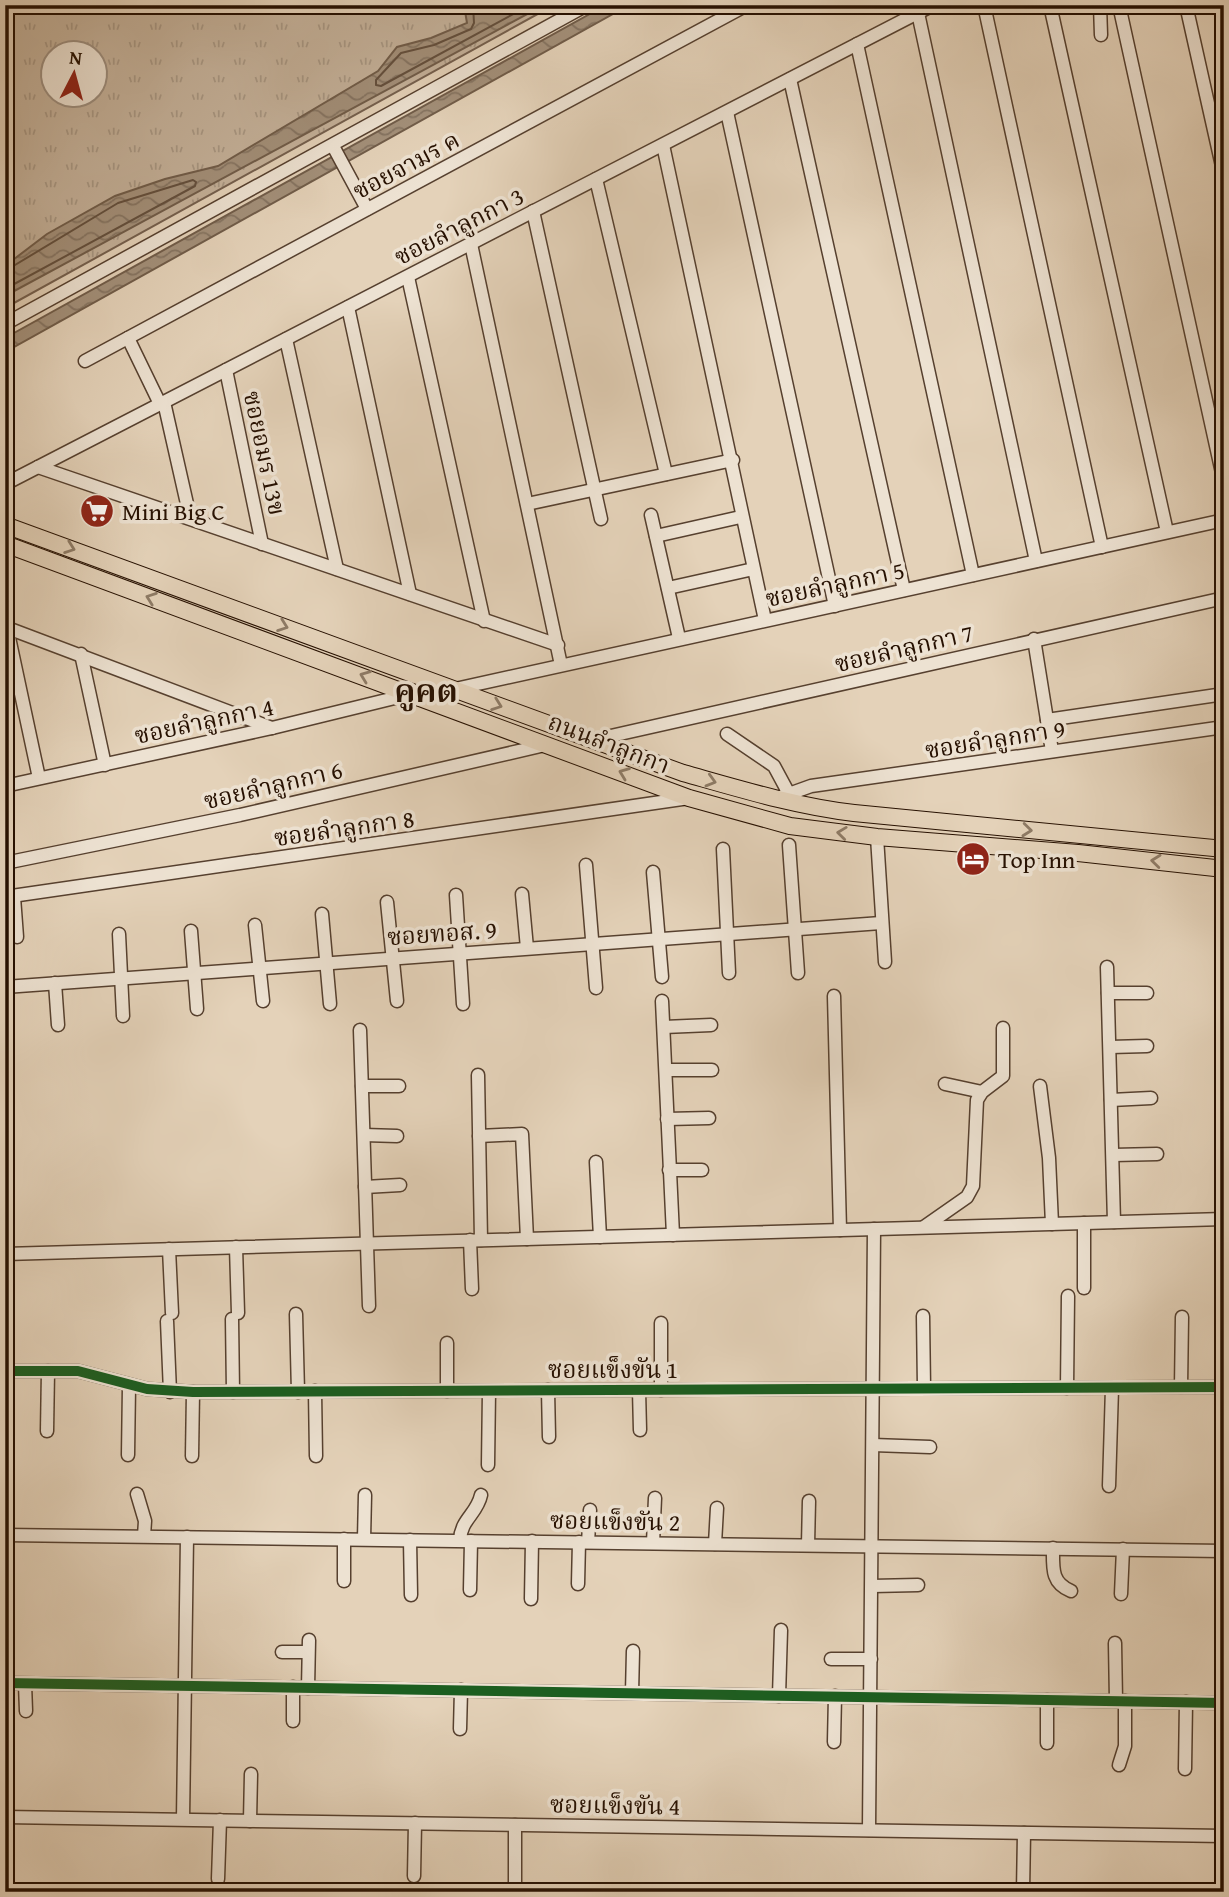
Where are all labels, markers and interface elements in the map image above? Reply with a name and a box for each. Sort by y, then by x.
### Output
north arrow [38,38,108,108]
text: N [68,43,84,72]
street label: ซอยจามร ค [346,122,466,208]
street label: ซอยลำลูกกา 3 [388,178,530,274]
street label: ซอยอมร 13ข [235,388,295,518]
supermarket icon: Mini Big C [78,492,116,530]
place label: Mini Big C [122,494,225,529]
one-way arrow [63,540,75,554]
street label: ซอยลำลูกกา 5 [762,552,908,616]
one-way arrow [145,593,157,607]
street label: ซอยลำลูกกา 7 [831,615,977,681]
one-way arrow [277,618,289,632]
district label: คูคต [394,667,458,714]
one-way arrow [359,670,371,684]
street label: ซอยลำลูกกา 4 [131,689,277,753]
one-way arrow [490,697,502,711]
street label: ถนนลำลูกกา [543,704,675,782]
street label: ซอยลำลูกกา 9 [922,711,1068,767]
street label: ซอยลำลูกกา 6 [200,752,346,818]
one-way arrow [618,767,630,781]
one-way arrow [705,772,717,787]
street label: ซอยลำลูกกา 8 [272,801,416,855]
one-way arrow [1022,822,1033,837]
one-way arrow [836,825,848,840]
hotel icon: Top Inn [954,840,992,878]
place label: Top Inn [998,842,1076,877]
one-way arrow [1150,854,1162,869]
street label: ซอยทอส. 9 [386,912,498,954]
street label: ซอยแข็งขัน 1 [548,1352,678,1387]
street label: ซอยแข็งขัน 2 [550,1502,680,1540]
street label: ซอยแข็งขัน 4 [550,1786,680,1824]

